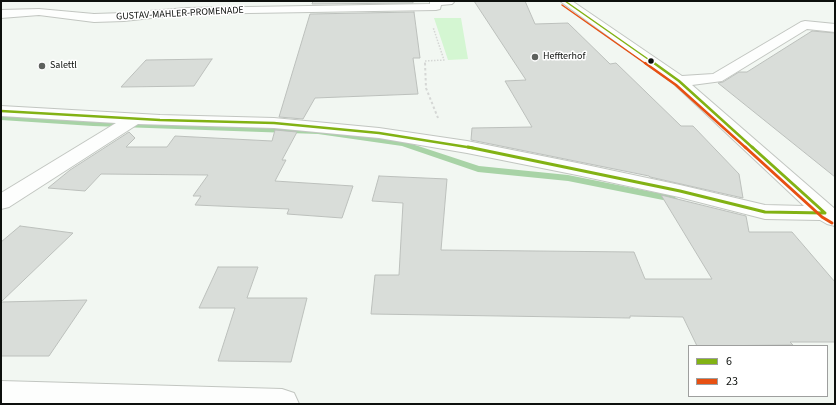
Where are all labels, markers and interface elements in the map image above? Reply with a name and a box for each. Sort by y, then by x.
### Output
street label: GUSTAV-MAHLER-PROMENADE [116,5,244,23]
place label: Heffterhof [543,51,585,63]
marker: Heffterhof [530,52,540,62]
unlabelled marker [646,56,656,66]
place label: Salettl [50,60,77,72]
marker: Salettl [37,61,47,71]
legend [688,345,828,397]
text: 6 [726,353,732,370]
text: 23 [726,373,738,390]

